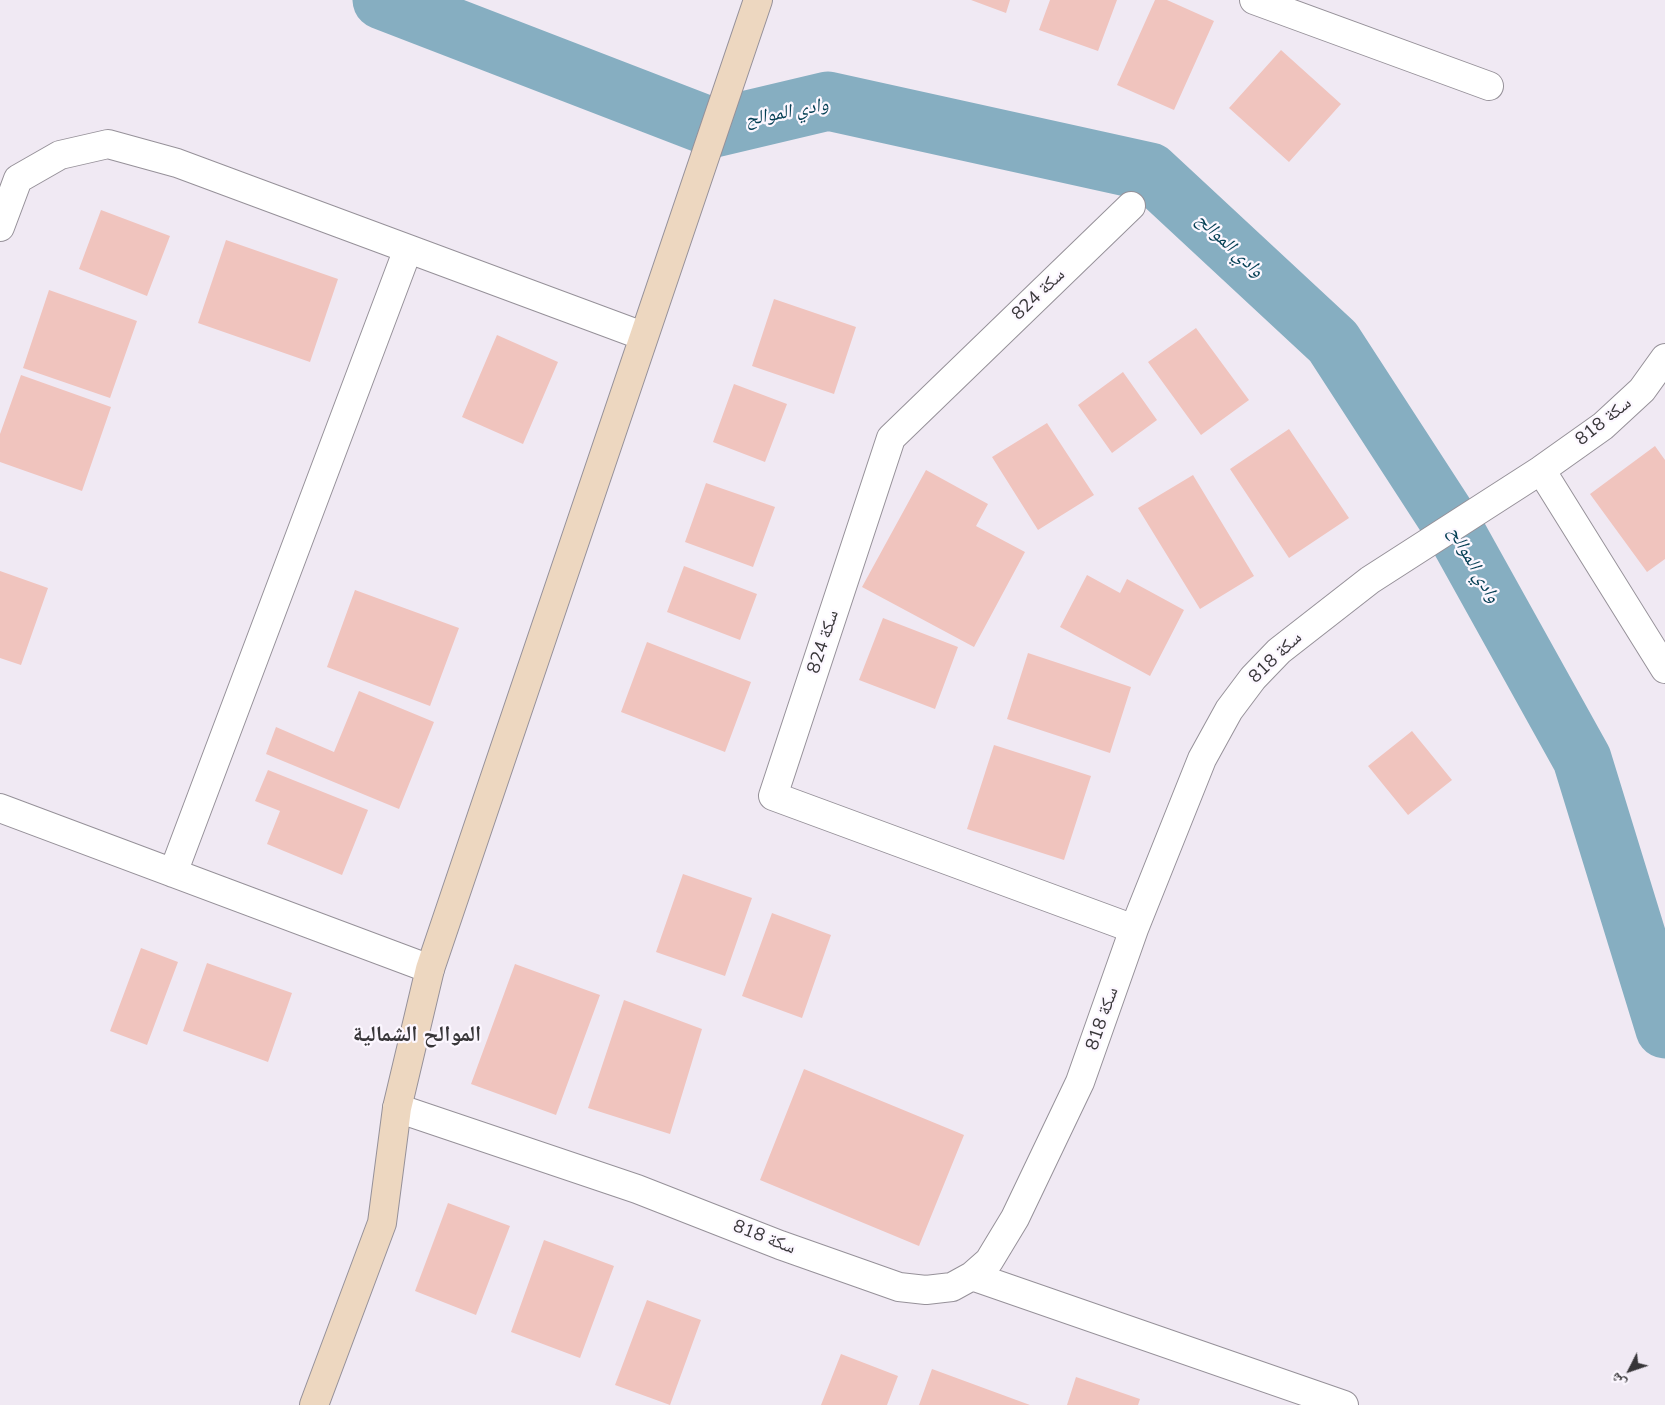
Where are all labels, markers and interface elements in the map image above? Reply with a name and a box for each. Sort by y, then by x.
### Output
water label: وادي الموالح [743,94,831,132]
water label: وادي الموالح [1190,209,1268,283]
street label: سكة 824 [1008,265,1070,325]
street label: سكة 818 [1572,393,1636,451]
water label: وادي الموالح [1442,523,1504,607]
street label: سكة 824 [804,608,844,676]
street label: سكة 818 [1245,628,1307,688]
street label: سكة 818 [1082,985,1124,1053]
district label: الموالح الشمالية [353,1023,481,1049]
street label: سكة 818 [730,1216,798,1260]
north arrow [1605,1345,1655,1395]
text: ش [1606,1368,1630,1392]

